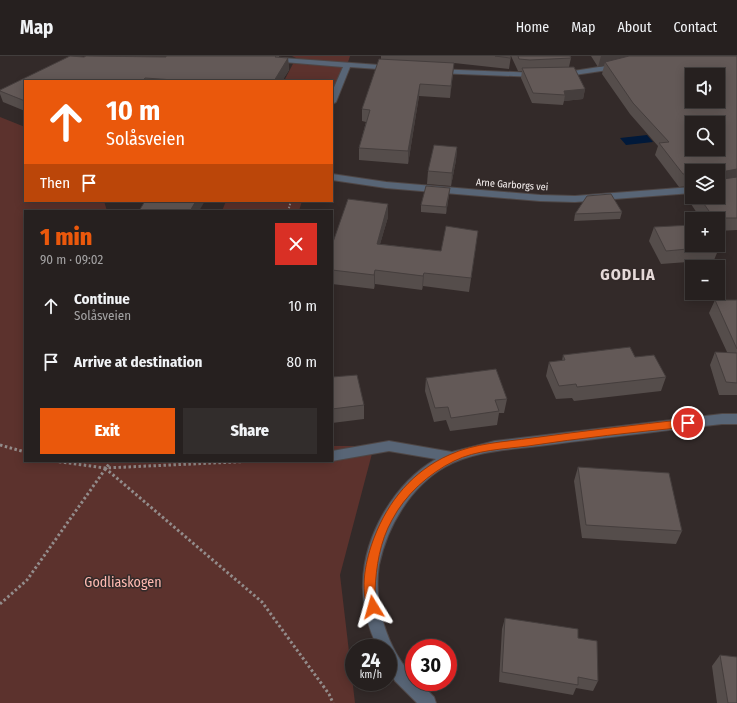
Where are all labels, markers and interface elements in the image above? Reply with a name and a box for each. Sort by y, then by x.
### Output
text: Map [20,16,53,39]
text: Home [516,19,549,36]
text: Map [571,19,595,36]
text: About [617,19,652,36]
text: Contact [674,19,717,36]
map controls [685,68,725,300]
button: sound [685,68,725,108]
text: 10 m [106,94,160,127]
icon: ahead [40,96,92,148]
button: search [685,116,725,156]
text: Solåsveien [106,128,185,150]
button: layers [685,164,725,204]
icon: arrive [78,172,100,194]
text: Then [40,174,70,192]
street label: Arne Garborgs vei [475,176,549,194]
button: + [685,212,725,252]
text: 1 min [40,223,92,251]
button: close [275,223,317,265]
text: 90 m · 09:02 [40,252,103,267]
button: − [685,260,725,300]
district label: GODLIA [600,265,656,284]
text: Continue [74,290,130,308]
icon: ahead [40,295,62,317]
text: 10 m [288,297,317,315]
text: Solåsveien [74,308,131,323]
icon: arrive [40,351,62,373]
text: Arrive at destination [74,353,202,371]
text: 80 m [287,353,317,371]
pin [671,406,705,440]
button: Exit [40,408,175,454]
button: Share [183,408,317,454]
icon: arrive [677,412,699,434]
park label: Godliaskogen [84,574,162,591]
position arrow [352,586,394,628]
speed limit sign: 30 [405,639,457,691]
text: 24 [361,648,381,672]
text: km/h [360,669,382,681]

